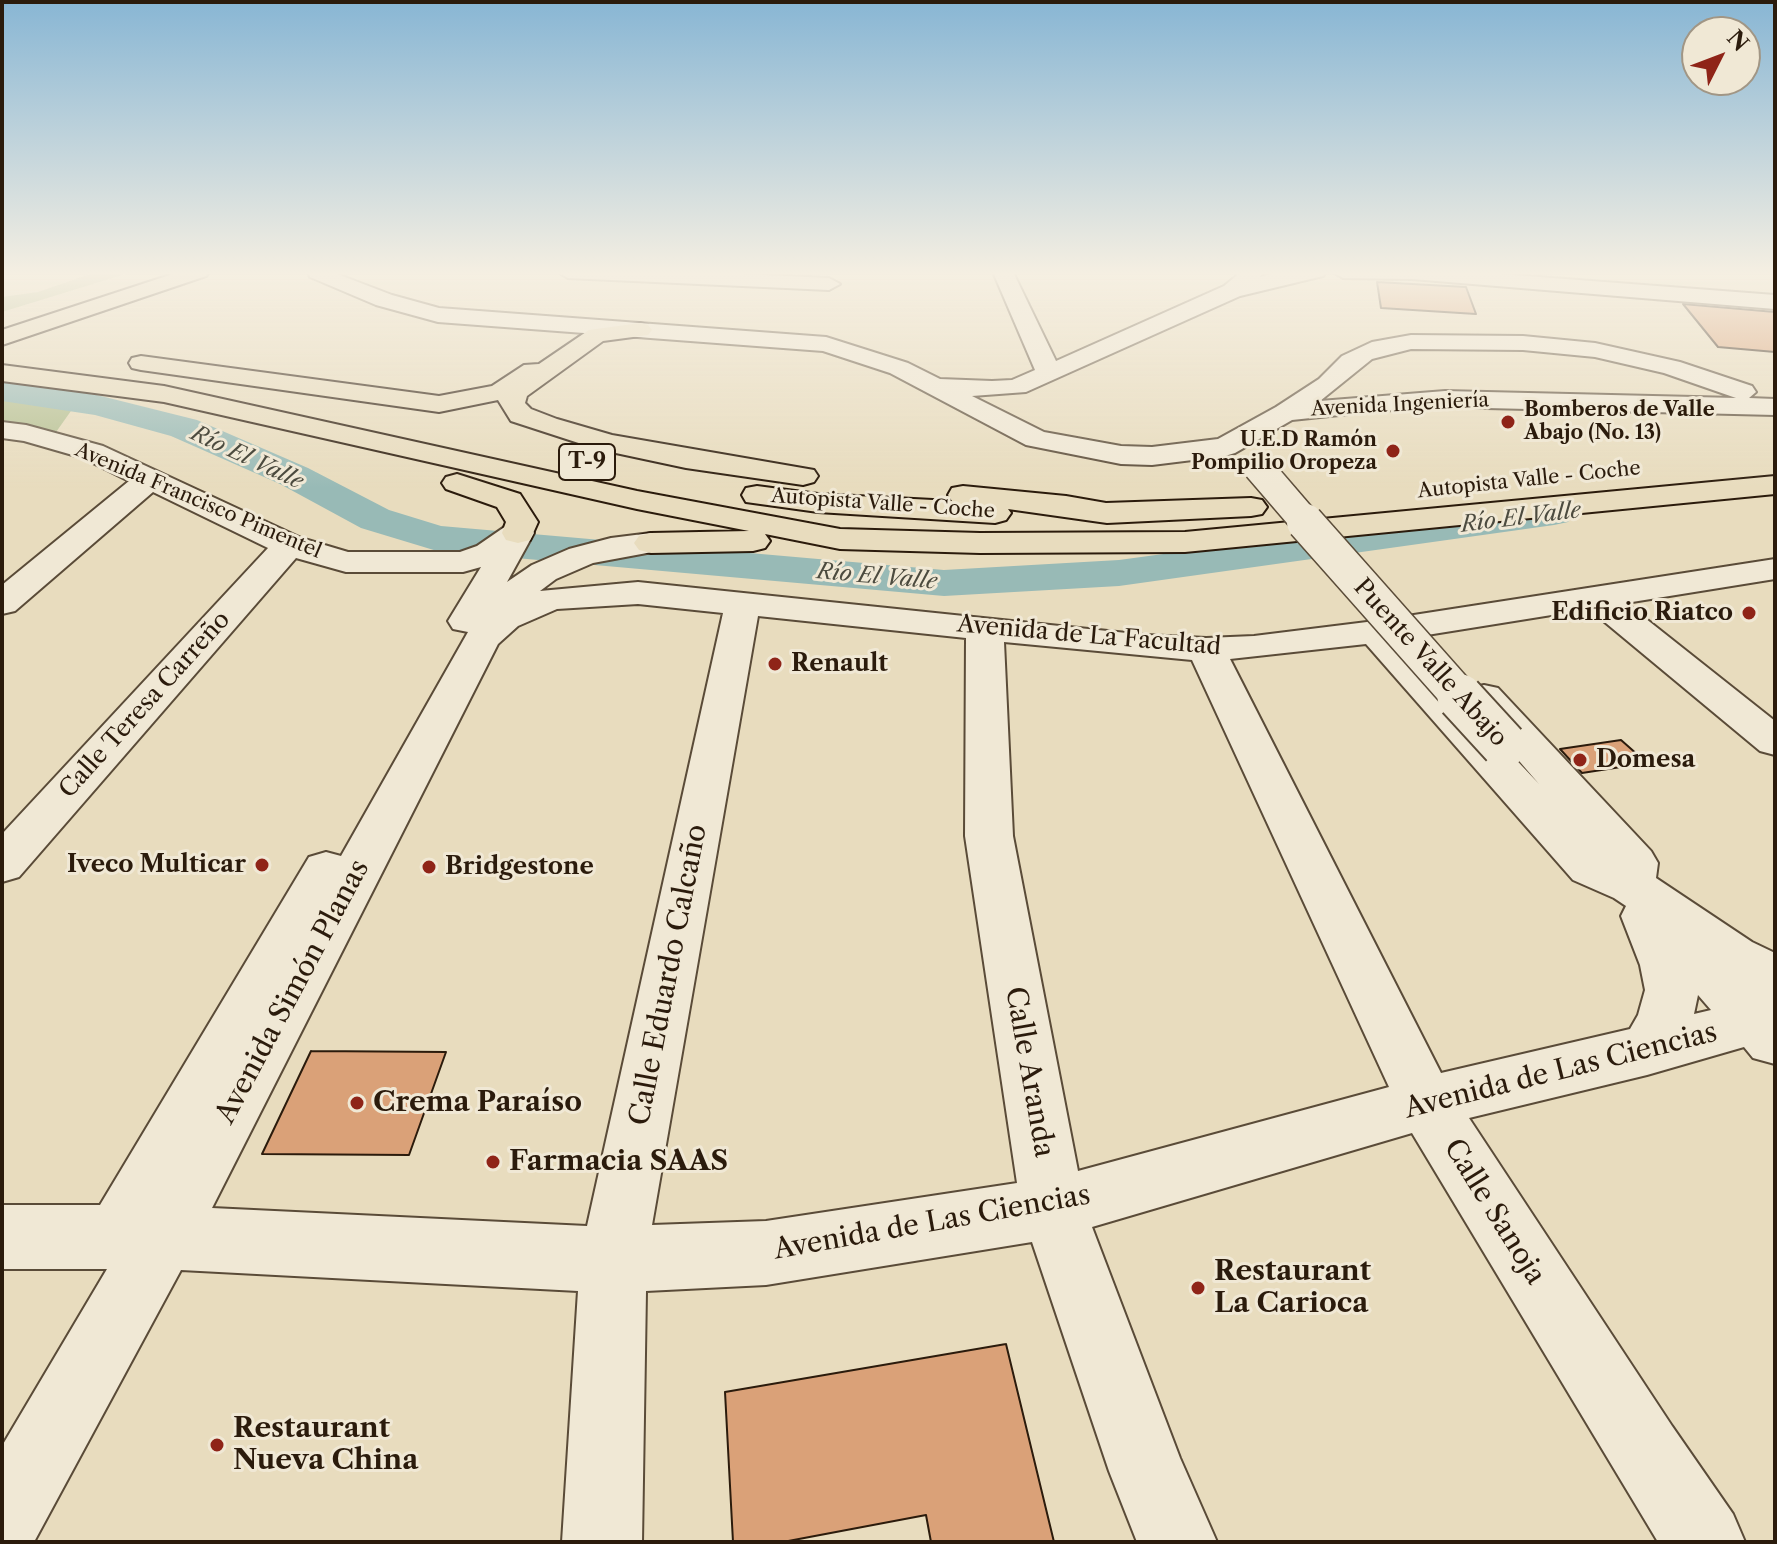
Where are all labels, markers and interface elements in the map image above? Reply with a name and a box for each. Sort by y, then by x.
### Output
north arrow [1681,16,1761,96]
text: N [1721,25,1754,57]
street label: Avenida Ingeniería [1310,388,1490,422]
place label: Bomberos de Valle Abajo (No. 13) [1524,398,1715,445]
marker: Bomberos de Valle Abajo (No. 13) [1499,413,1517,431]
water label: Río El Valle [187,421,307,495]
place label: U.E.D Ramón Pompilio Oropeza [1191,428,1377,475]
street label: Avenida Francisco Pimentel [71,438,325,564]
marker: U.E.D Ramón Pompilio Oropeza [1384,442,1402,460]
road number: T-9 [559,444,615,480]
street label: Autopista Valle - Coche [1416,456,1642,504]
street label: Autopista Valle - Coche [770,484,996,524]
water label: Río El Valle [1460,498,1582,538]
water label: Río El Valle [816,559,938,595]
street label: Puente Valle Abajo [1347,573,1513,753]
place label: Edificio Riatco [1551,599,1733,627]
marker: Edificio Riatco [1740,604,1758,622]
street label: Calle Teresa Carreño [54,606,236,804]
street label: Avenida de La Facultad [956,610,1222,662]
place label: Renault [791,650,888,678]
marker: Renault [766,655,784,673]
place label: Domesa [1596,746,1695,774]
marker: Domesa [1571,751,1589,769]
street label: Calle Eduardo Calcaño [623,822,715,1128]
place label: Iveco Multicar [67,851,246,879]
place label: Bridgestone [445,853,594,881]
street label: Avenida Simón Planas [209,854,377,1130]
marker: Iveco Multicar [253,856,271,874]
marker: Bridgestone [420,858,438,876]
street label: Calle Aranda [997,984,1061,1160]
street label: Avenida de Las Ciencias [1401,1016,1721,1126]
place label: Crema Paraíso [373,1086,582,1120]
marker: Crema Paraíso [348,1094,366,1112]
street label: Calle Sanoja [1436,1133,1552,1291]
place label: Farmacia SAAS [509,1145,728,1179]
marker: Farmacia SAAS [484,1153,502,1171]
street label: Avenida de Las Ciencias [771,1179,1093,1267]
place label: Restaurant La Carioca [1214,1255,1371,1321]
marker: Restaurant La Carioca [1189,1279,1207,1297]
place label: Restaurant Nueva China [233,1412,418,1478]
marker: Restaurant Nueva China [208,1436,226,1454]

